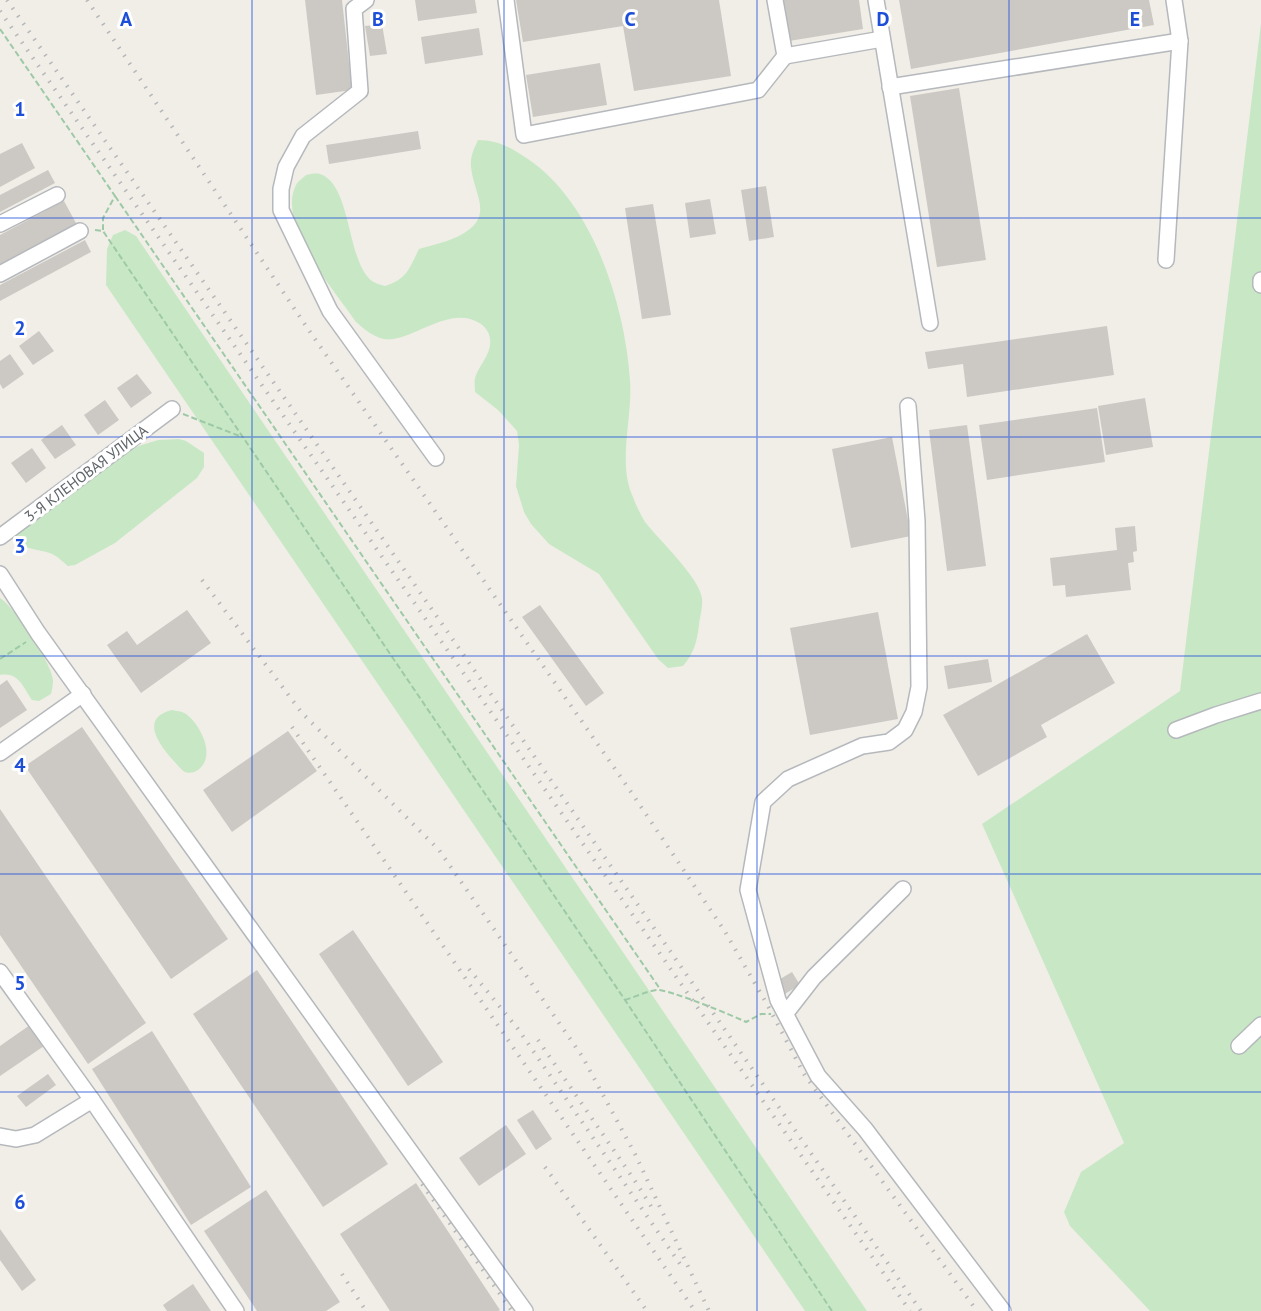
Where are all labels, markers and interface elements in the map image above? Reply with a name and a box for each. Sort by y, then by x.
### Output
text: A [120,6,133,32]
text: B [372,6,384,32]
text: C [624,6,636,32]
text: D [877,6,890,32]
text: E [1130,6,1140,32]
text: 1 [14,96,26,122]
text: 2 [14,315,26,341]
street label: 3-Я КЛЕНОВАЯ УЛИЦА [21,420,152,526]
text: 3 [14,533,26,559]
text: 4 [14,752,26,778]
text: 5 [14,970,26,996]
text: 6 [14,1189,26,1215]

